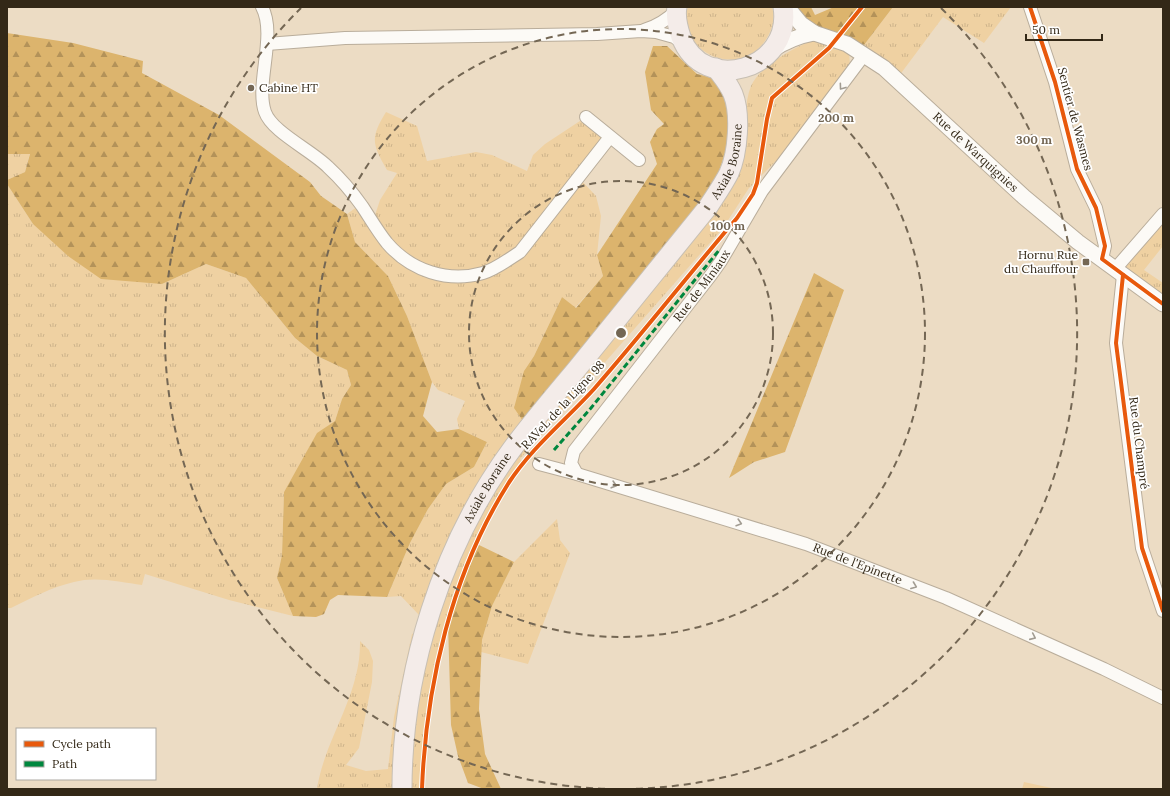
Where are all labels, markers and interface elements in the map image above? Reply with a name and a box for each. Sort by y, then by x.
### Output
scale bar [1026,16,1102,42]
text: 50 m [1032,22,1060,37]
street label: Sentier de Wasmes [1054,66,1097,173]
place label: Cabine HT [259,80,318,95]
one-way arrow [839,82,846,89]
marker: Cabine HT [246,83,256,93]
street label: Rue de Warquignies [930,109,1022,195]
text: 200 m [818,110,854,125]
street label: Axiale Boraine [707,123,745,203]
text: 300 m [1016,132,1052,147]
text: 100 m [711,218,745,233]
street label: Rue de Miniaux [670,246,733,324]
place label: Hornu Rue du Chauffour [1004,247,1079,276]
marker: Hornu Rue du Chauffour [1081,257,1091,267]
centre of rings [614,326,628,340]
street label: RAVeL de la Ligne 98 [518,357,608,452]
street label: Rue du Champré [1126,396,1153,491]
street label: Axiale Boraine [460,449,514,526]
one-way arrow [610,480,617,489]
one-way arrow [735,518,742,527]
street label: Rue de l'Epinette [811,539,905,588]
one-way arrow [910,581,917,589]
one-way arrow [1029,632,1036,640]
legend [16,728,156,780]
text: Cycle path [52,736,111,751]
text: Path [52,756,77,771]

